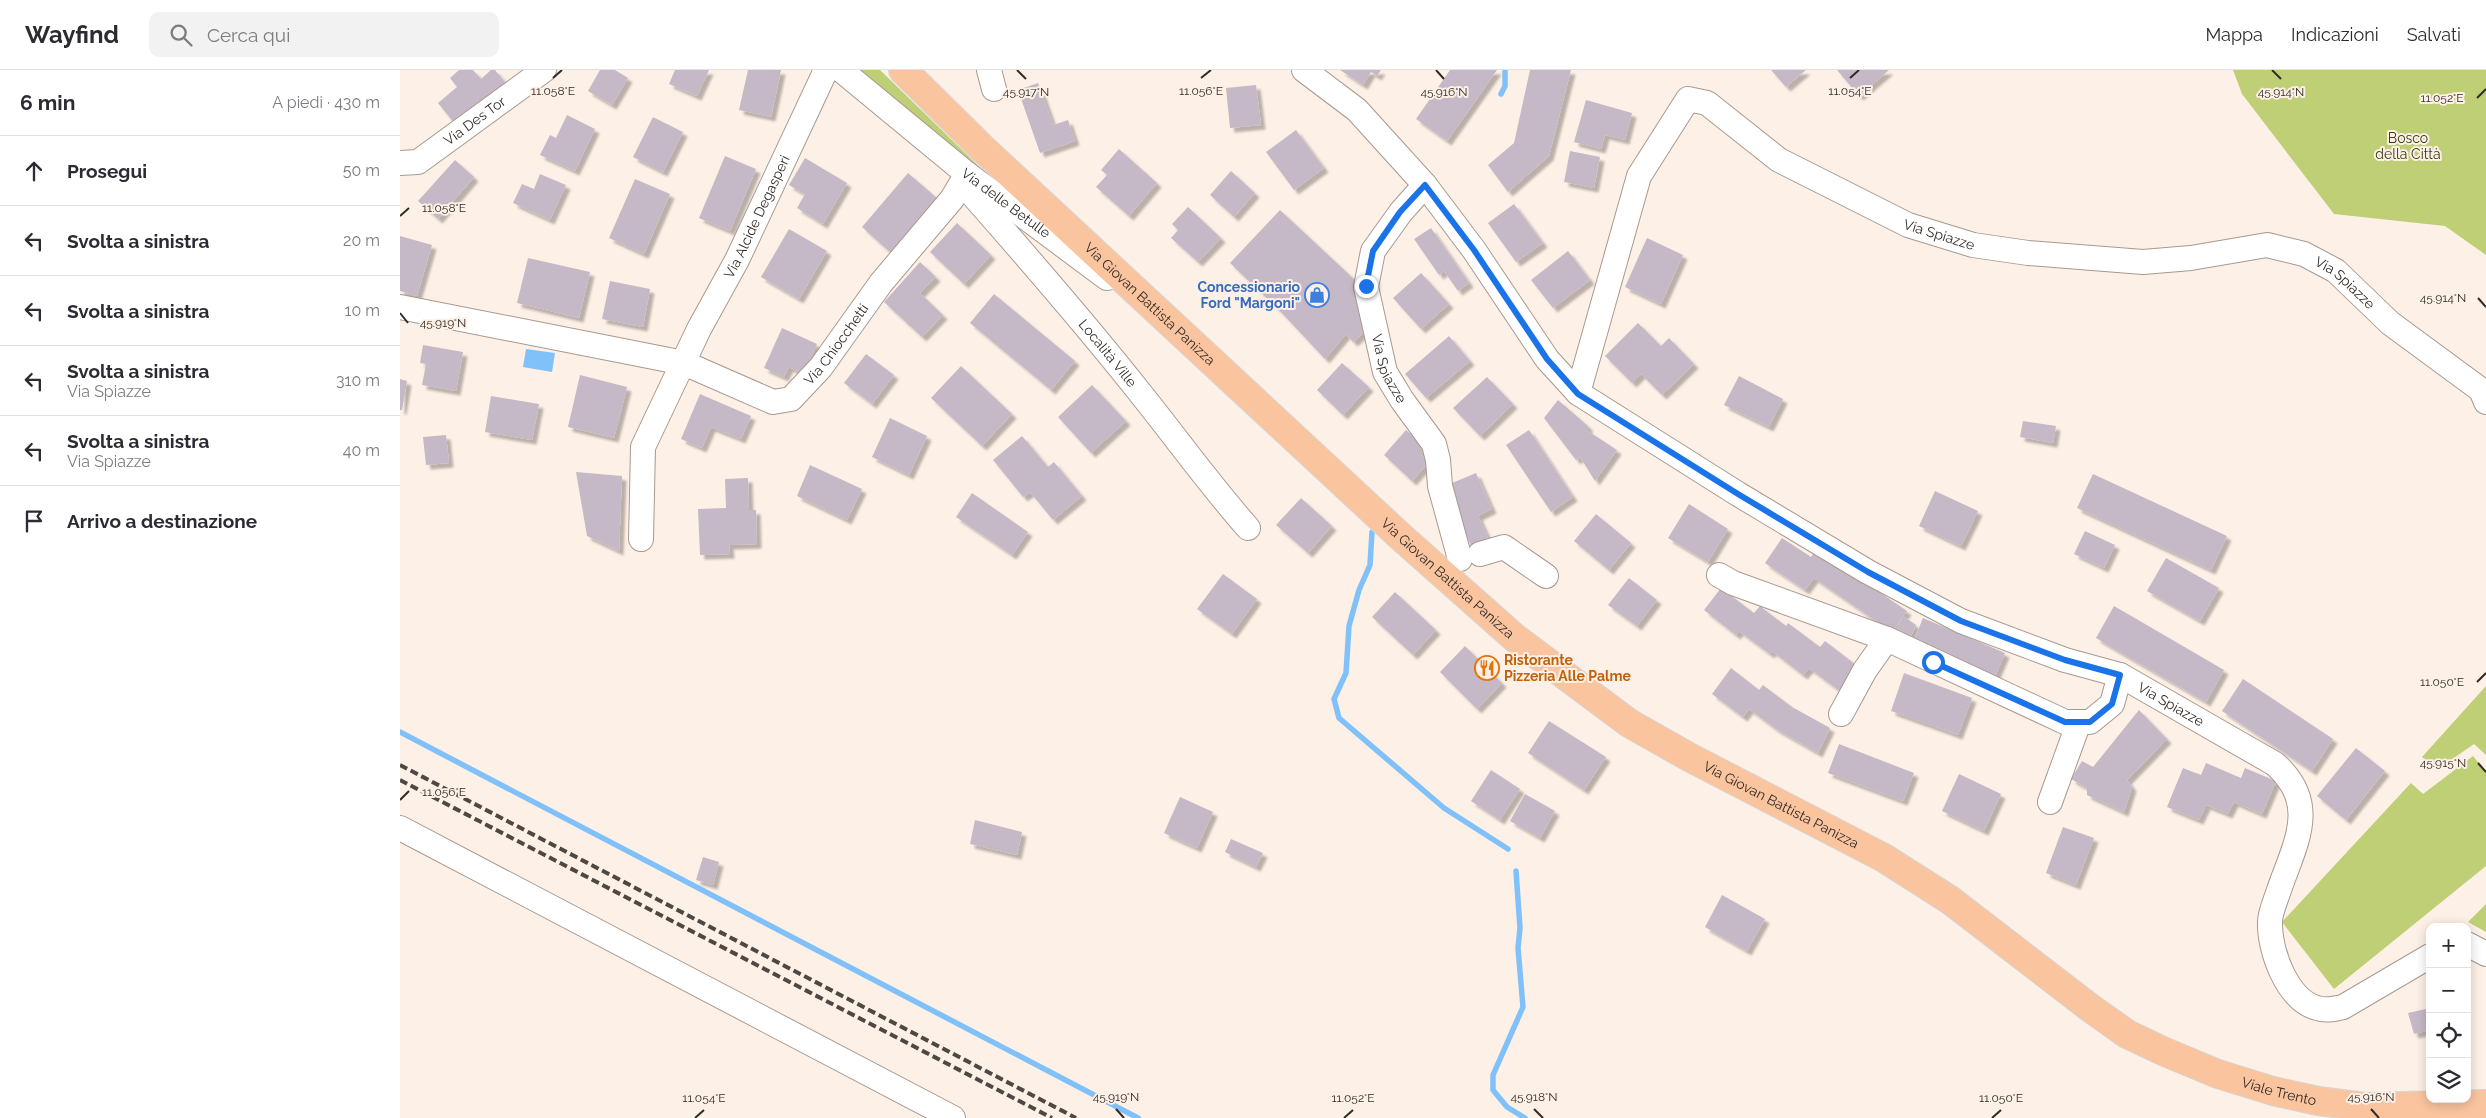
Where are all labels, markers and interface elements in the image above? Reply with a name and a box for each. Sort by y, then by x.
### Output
search box [149,12,499,57]
text: Wayfind [25,20,119,49]
icon: search [167,21,195,49]
text: Cerca qui [207,24,290,46]
text: Mappa [2205,24,2263,45]
text: Indicazioni [2291,24,2379,45]
text: Salvati [2407,24,2461,45]
text: 11.058°E [531,84,575,98]
text: 11.056°E [1179,84,1223,98]
text: 11.054°E [1828,84,1872,98]
text: 45.917°N [1003,85,1049,99]
text: 45.916°N [1420,85,1468,99]
text: 45.914°N [2258,85,2304,99]
text: 6 min [20,90,75,115]
text: 11.052°E [2420,91,2464,105]
text: A piedi · 430 m [272,93,380,112]
street label: Via Des Tor [441,93,508,148]
park label: Bosco della Città [2375,130,2441,162]
street label: Via Alcide Degasperi [721,153,793,281]
icon: ahead [20,157,48,185]
text: Prosegui [67,160,147,182]
text: 50 m [343,161,380,180]
street label: Via delle Betulle [959,165,1054,241]
text: 11.058°E [422,201,466,215]
street label: Via Spiazze [1902,216,1977,253]
icon: left [20,227,48,255]
text: Svolta a sinistra [67,230,209,252]
text: 20 m [343,231,380,250]
street label: Via Giovan Battista Panizza [1081,239,1219,368]
street label: Via Spiazze [2312,253,2378,312]
route end [1355,275,1378,298]
place label: Concessionario Ford "Margoni" [1197,279,1301,311]
shop icon: Concessionario Ford "Margoni" [1304,282,1330,308]
text: 45.914°N [2420,291,2466,305]
icon: left [20,297,48,325]
text: Svolta a sinistra [67,300,209,322]
text: 10 m [345,301,380,320]
street label: Via Chiocchetti [801,301,872,388]
text: 45.919°N [420,316,466,330]
street label: Località Ville [1075,316,1140,390]
street label: Via Spiazze [1369,333,1410,406]
text: Svolta a sinistra [67,360,209,382]
icon: left [20,367,48,395]
text: 310 m [336,371,380,390]
text: Via Spiazze [67,382,151,401]
text: Svolta a sinistra [67,430,209,452]
icon: left [20,437,48,465]
text: 40 m [343,441,380,460]
text: Via Spiazze [67,452,151,471]
icon: arrive [20,507,48,535]
text: Arrivo a destinazione [67,510,257,532]
street label: Via Giovan Battista Panizza [1378,515,1518,642]
route start [1922,651,1945,674]
place label: Ristorante Pizzeria Alle Palme [1504,652,1631,684]
restaurant icon: Ristorante Pizzeria Alle Palme [1474,655,1500,681]
text: 11.050°E [2420,675,2464,689]
street label: Via Spiazze [2135,679,2207,729]
text: 45.915°N [2420,756,2466,770]
street label: Via Giovan Battista Panizza [1701,758,1861,852]
text: 11.056°E [422,785,466,799]
map controls [2426,923,2471,1103]
button: + [2426,923,2471,968]
button: − [2426,968,2471,1013]
button: locate [2426,1013,2471,1058]
button: layers [2426,1058,2471,1103]
street label: Viale Trento [2240,1074,2318,1108]
text: 45.919°N [1093,1090,1139,1104]
text: 45.918°N [1510,1090,1558,1104]
text: 45.916°N [2347,1090,2395,1104]
text: 11.054°E [682,1091,726,1105]
text: 11.052°E [1331,1091,1375,1105]
text: 11.050°E [1979,1091,2023,1105]

